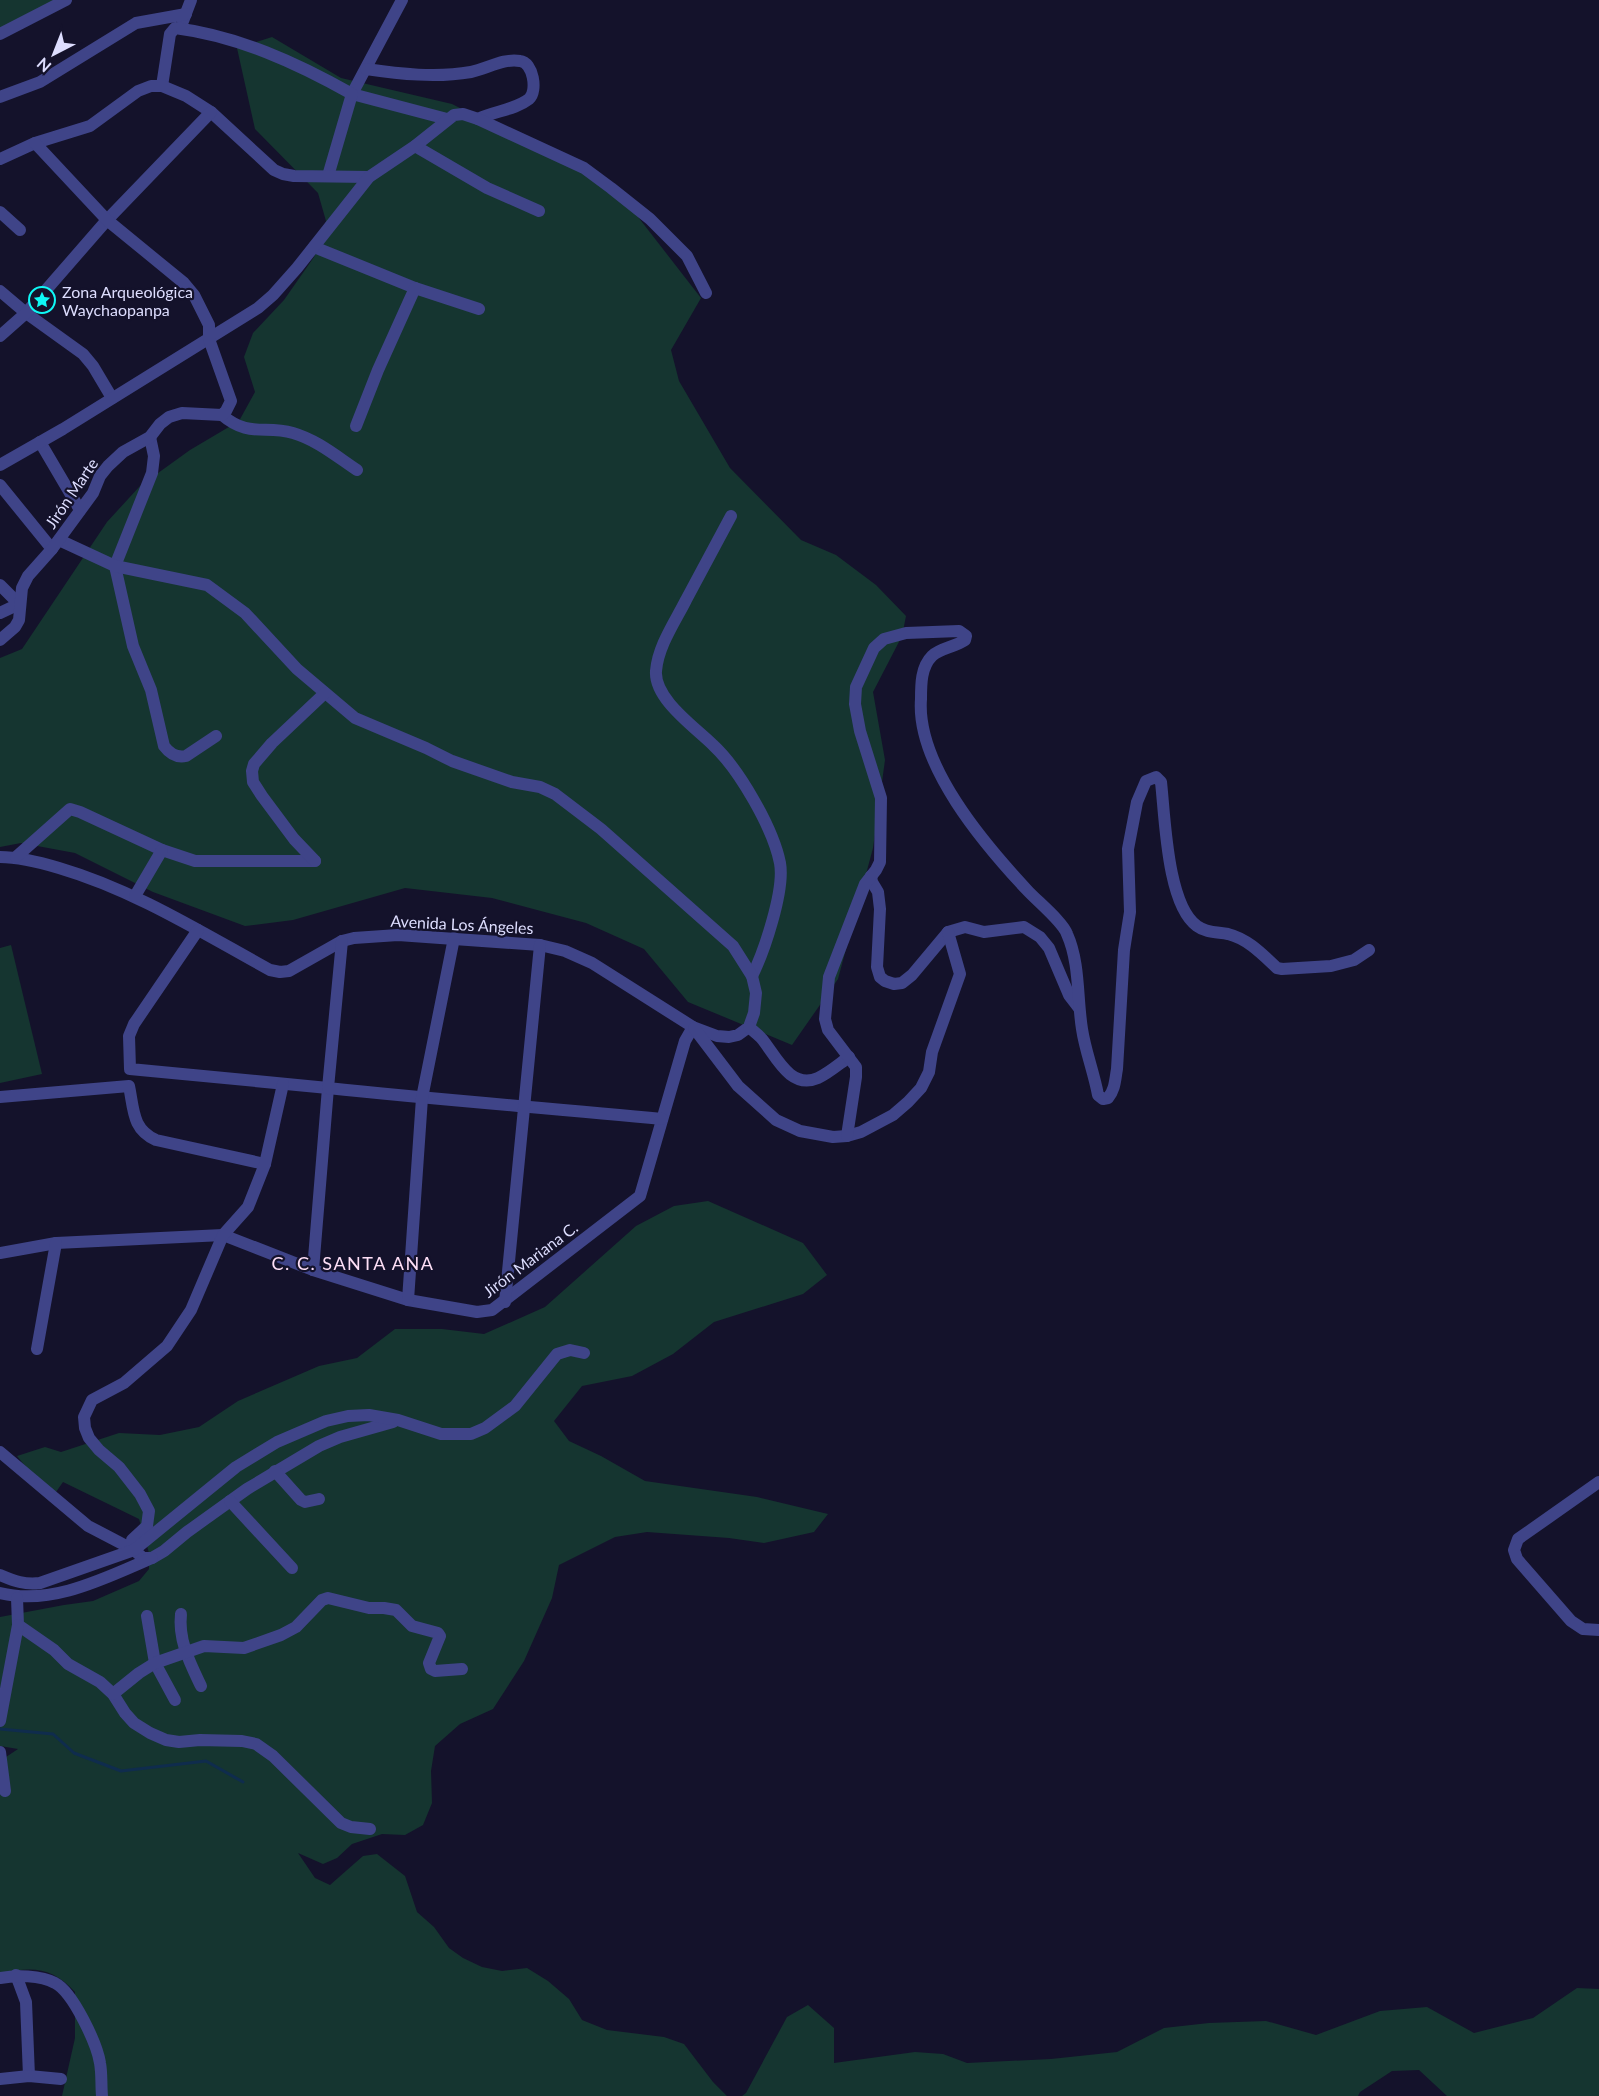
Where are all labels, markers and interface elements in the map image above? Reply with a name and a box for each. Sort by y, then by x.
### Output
north arrow [24,24,84,84]
text: N [33,54,55,77]
place label: Zona Arqueológica Waychaopanpa [62,282,193,319]
place icon: Zona Arqueológica Waychaopanpa [27,285,57,315]
street label: Jirón Marte [41,454,101,532]
street label: Avenida Los Ángeles [390,911,534,937]
street label: Jirón Mariana C. [479,1217,581,1301]
district label: C. C. SANTA ANA [272,1252,434,1274]

